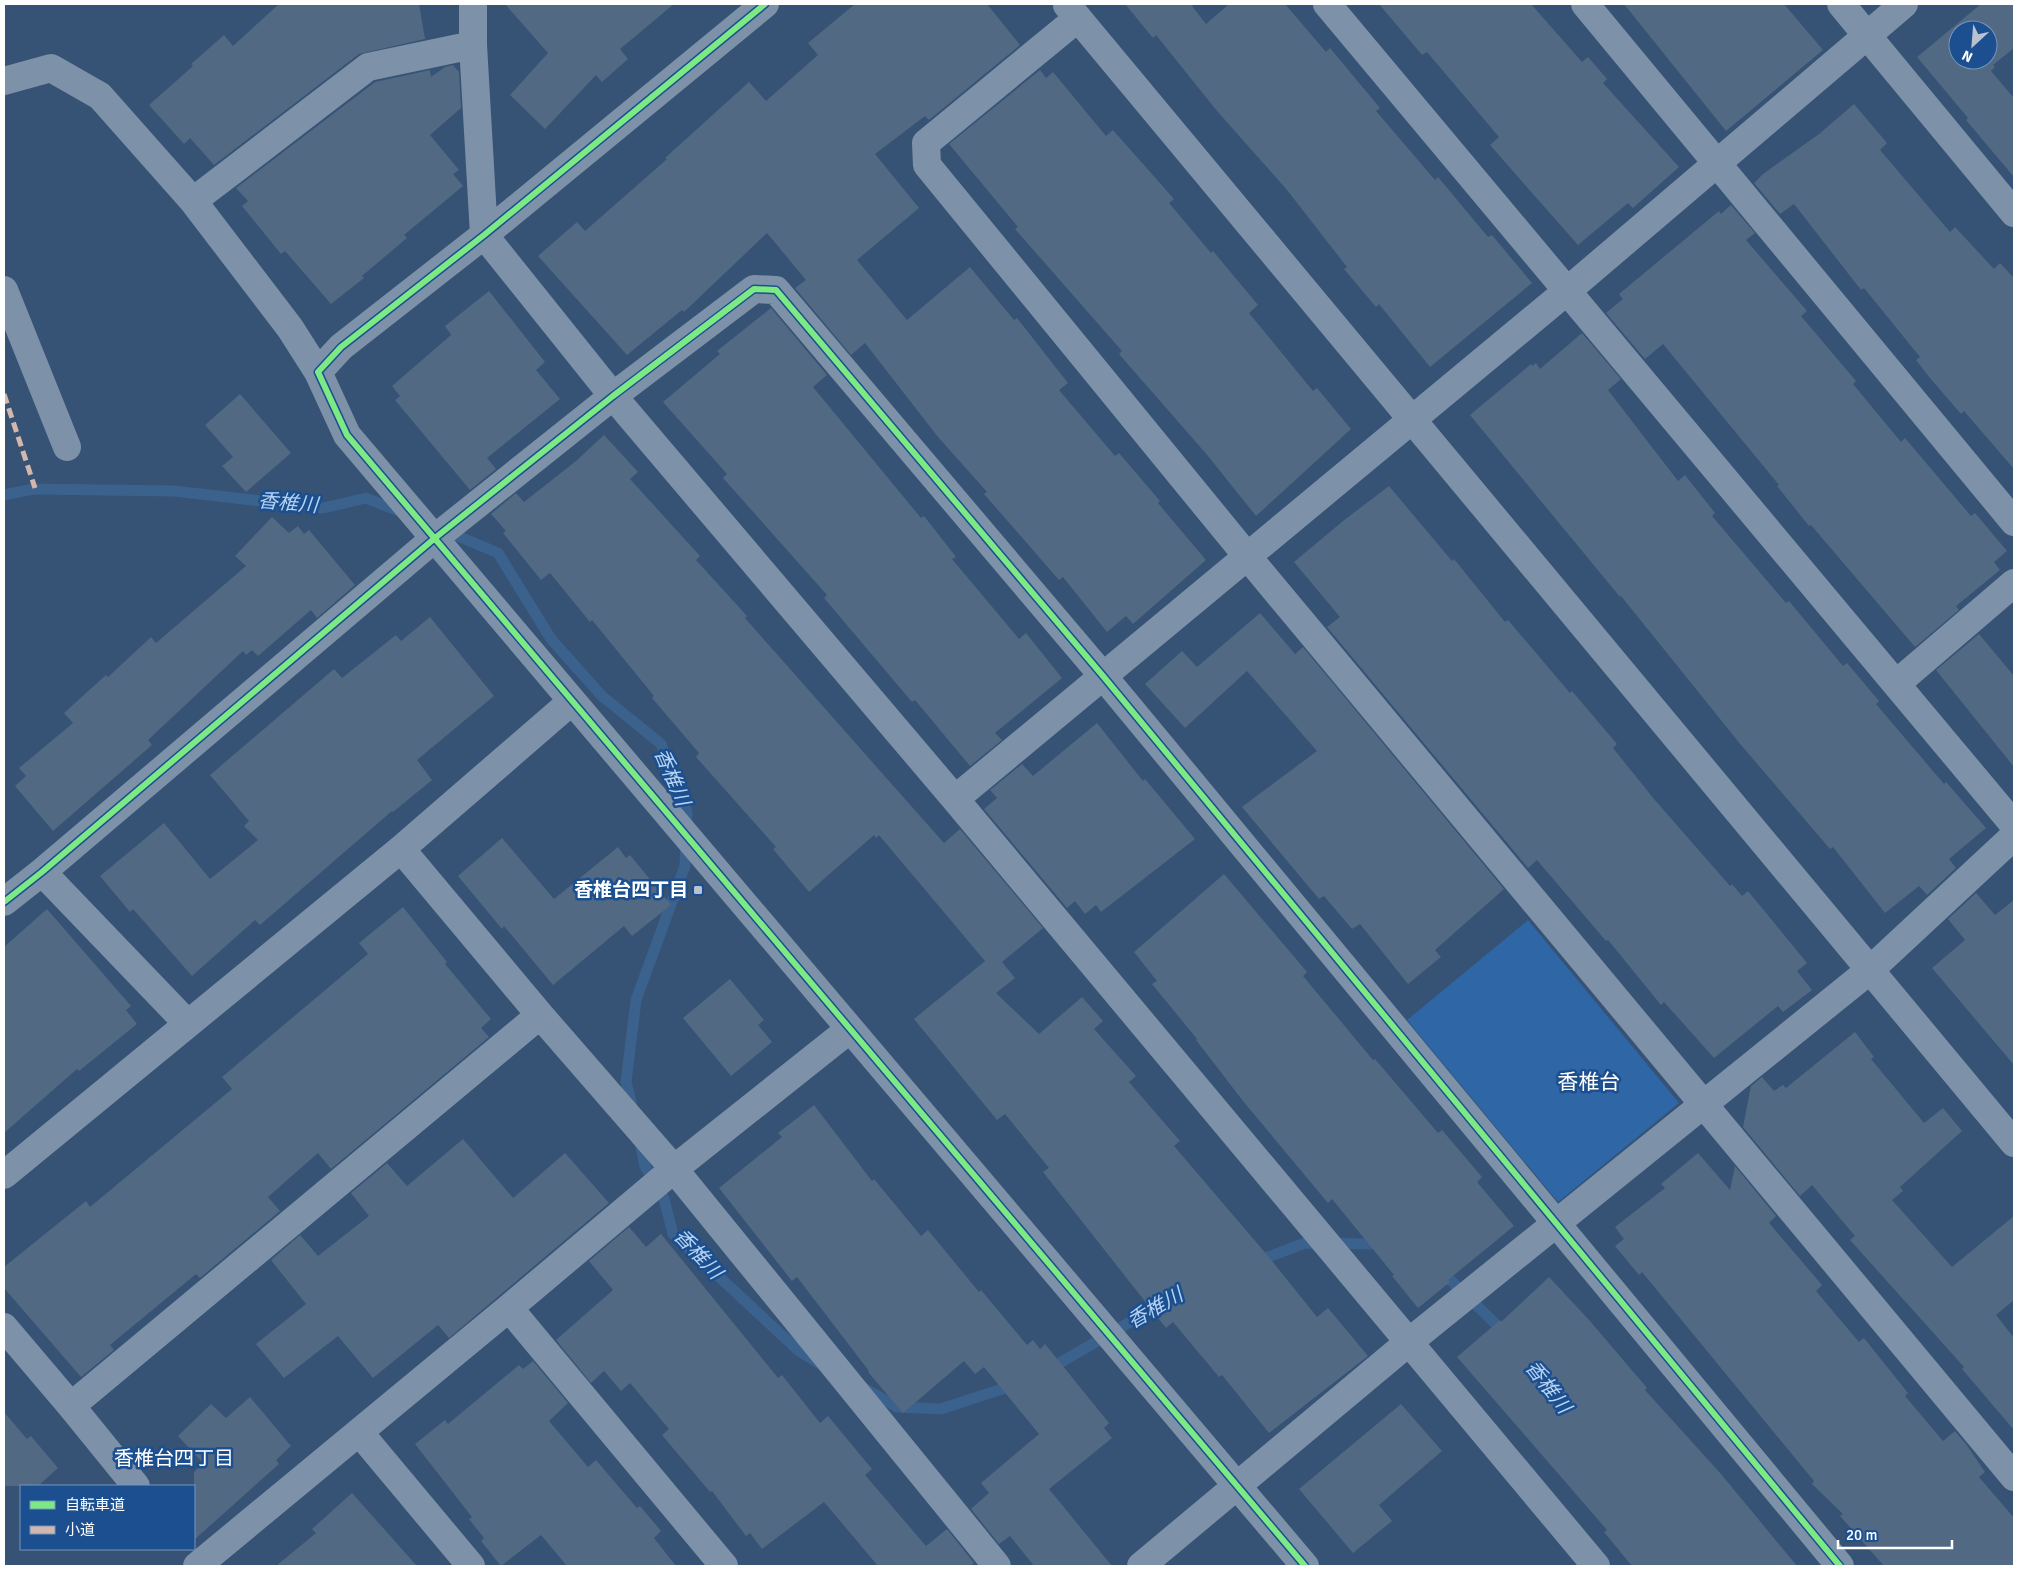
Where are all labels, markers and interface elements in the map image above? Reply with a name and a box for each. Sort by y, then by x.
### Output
north arrow [1948,20,1998,70]
text: N [1959,46,1976,66]
water label: 香椎川 [257,488,321,518]
water label: 香椎川 [649,745,696,811]
place label: 香椎台四丁目 [574,878,688,902]
marker: 香椎台四丁目 [692,884,704,896]
district label: 香椎台 [1558,1069,1621,1095]
water label: 香椎川 [668,1224,729,1286]
water label: 香椎川 [1123,1281,1189,1334]
water label: 香椎川 [1520,1356,1578,1420]
district label: 香椎台四丁目 [114,1446,234,1471]
legend [20,1485,195,1550]
text: 自転車道 [65,1496,125,1514]
scale bar [1838,1518,1952,1550]
text: 小道 [65,1521,95,1539]
text: 20 m [1846,1526,1877,1544]

